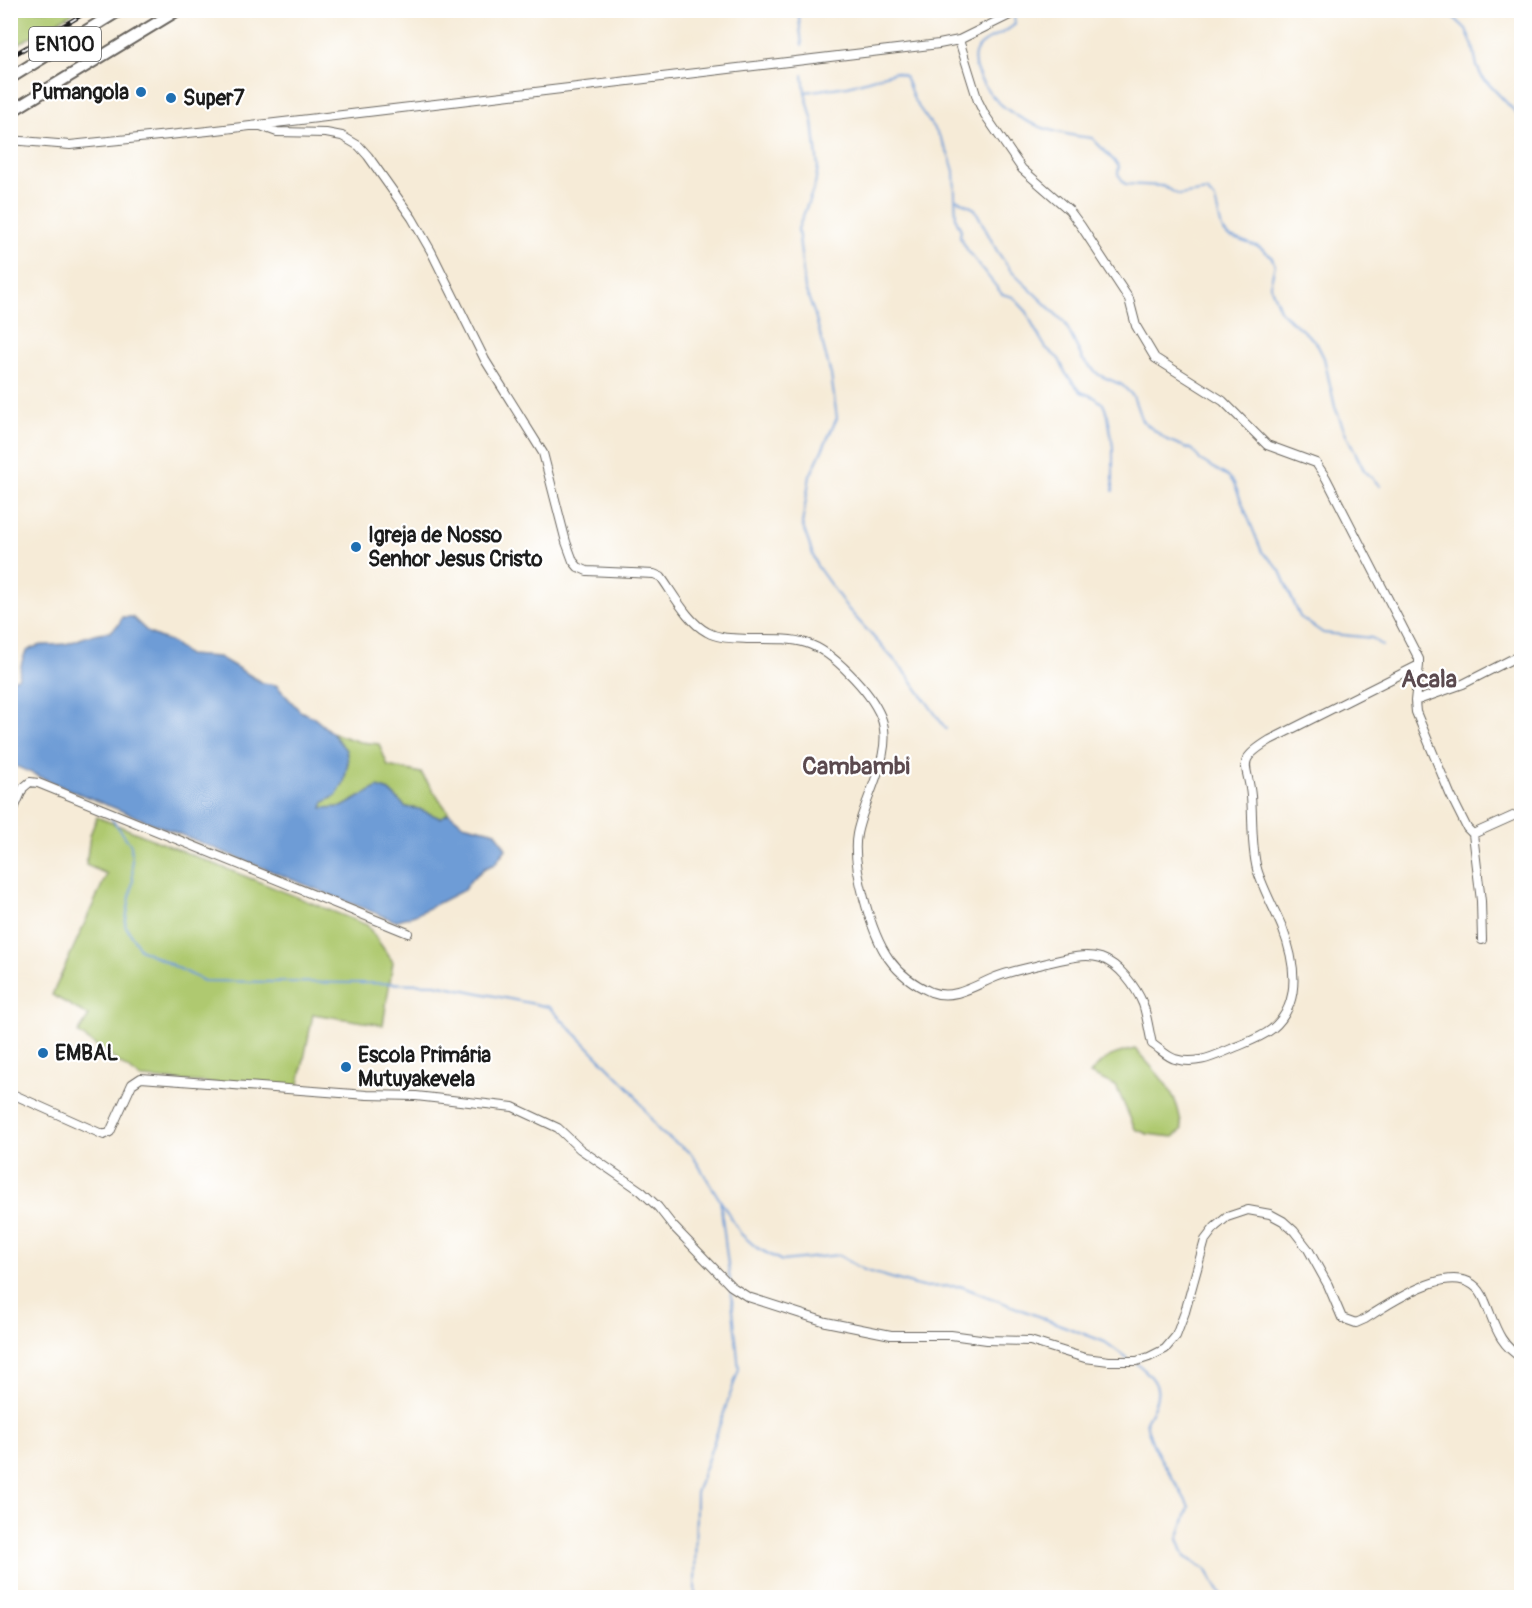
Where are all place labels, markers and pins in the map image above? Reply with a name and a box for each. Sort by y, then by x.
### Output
place label: Pumangola [31,79,129,106]
marker: Pumangola [134,85,148,99]
place label: Super7 [183,85,246,112]
marker: Super7 [164,91,178,105]
place label: Igreja de Nosso Senhor Jesus Cristo [368,522,543,573]
marker: Igreja de Nosso Senhor Jesus Cristo [349,540,363,554]
place label: EMBAL [55,1040,119,1067]
place label: Escola Primária Mutuyakevela [358,1042,491,1093]
marker: EMBAL [36,1046,50,1060]
marker: Escola Primária Mutuyakevela [339,1060,353,1074]

